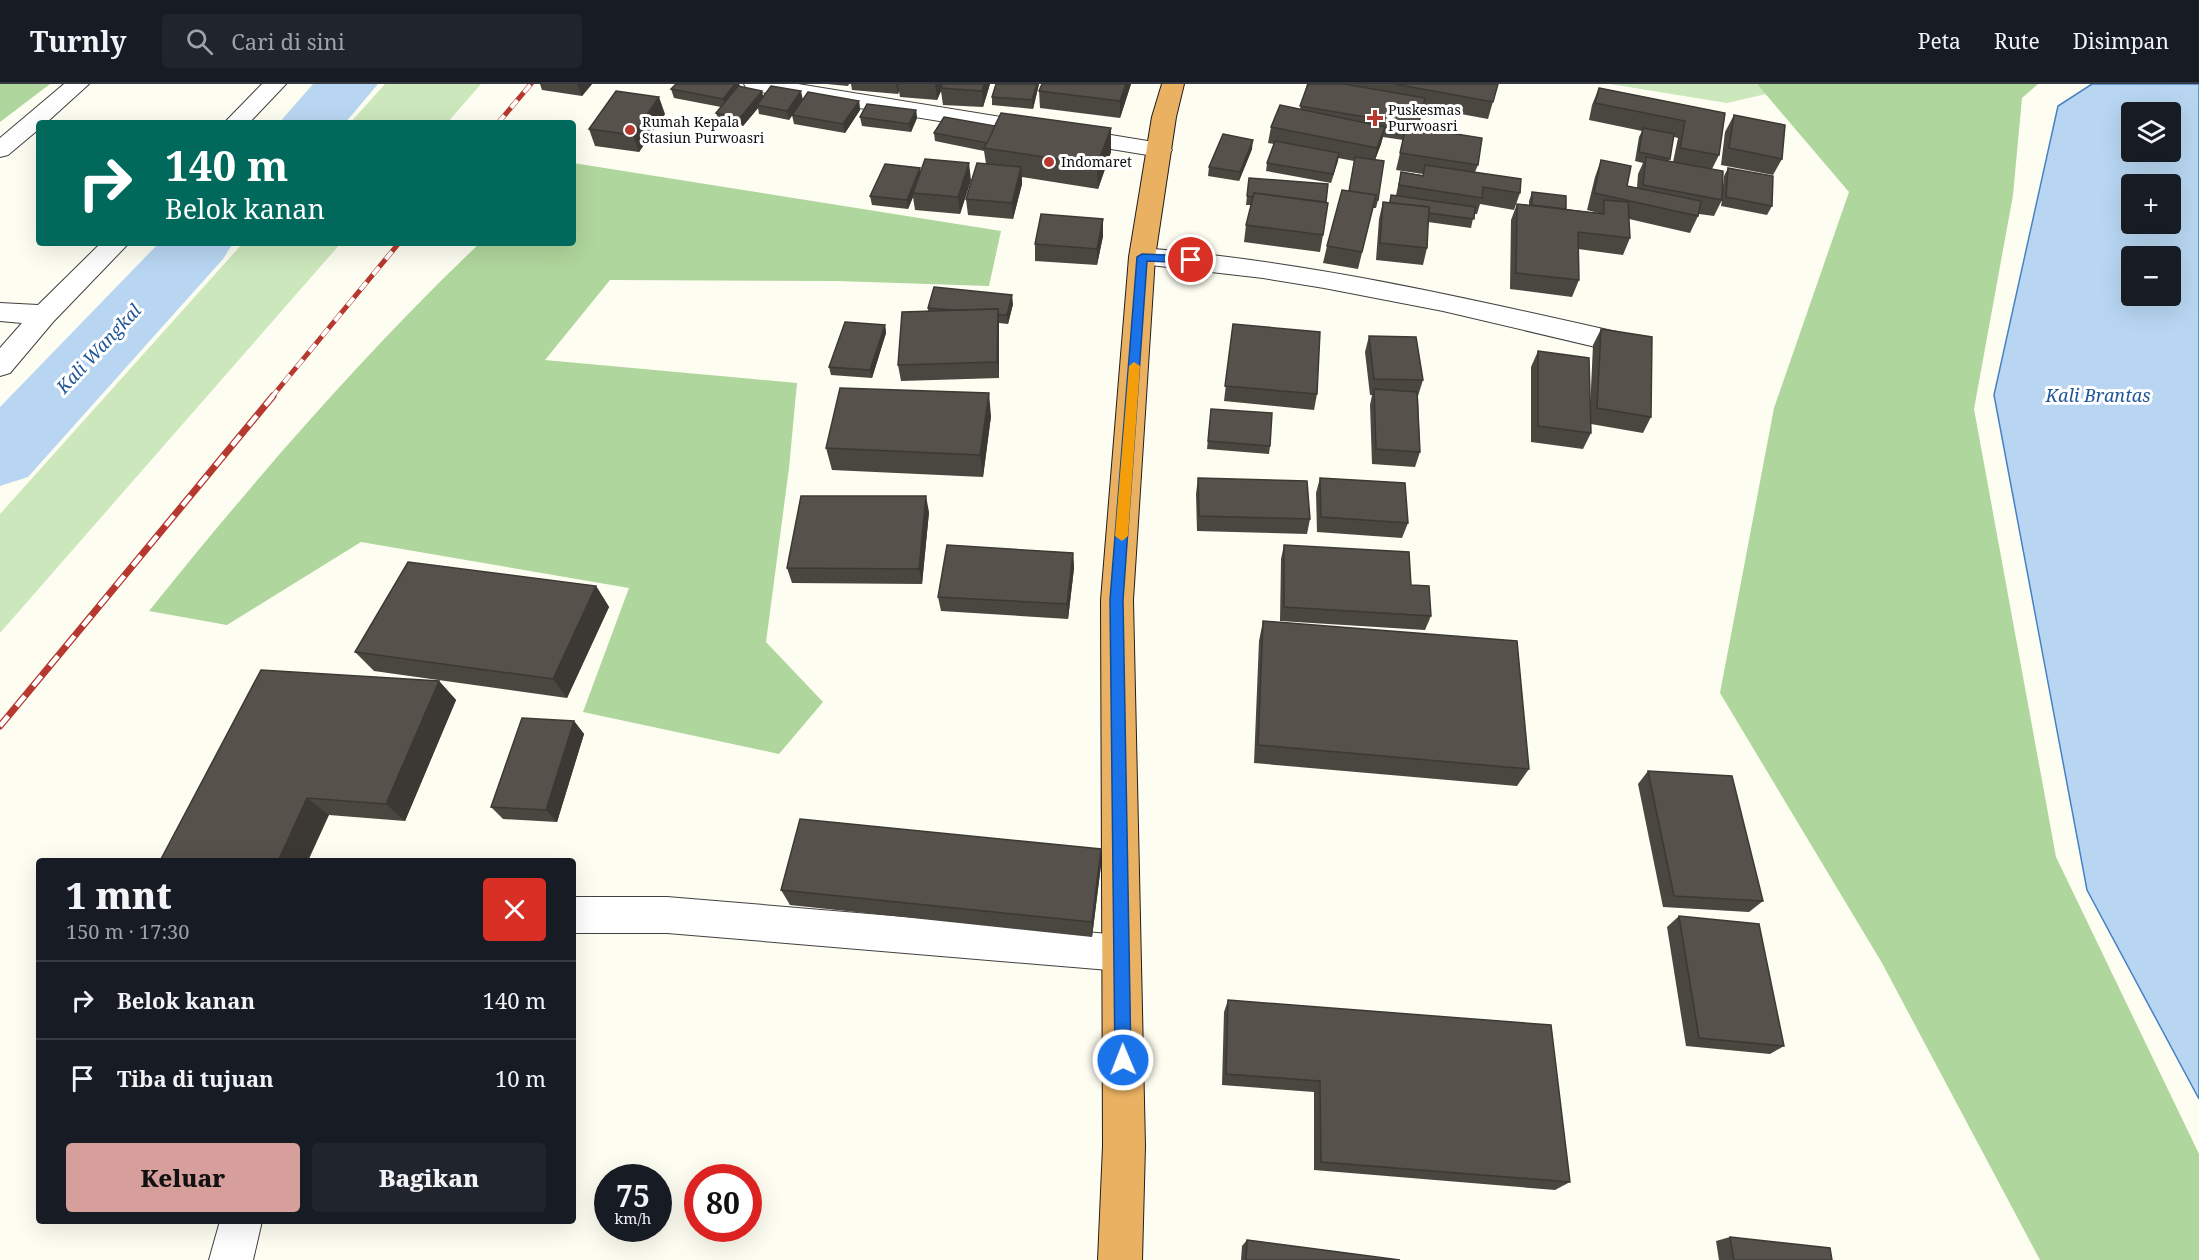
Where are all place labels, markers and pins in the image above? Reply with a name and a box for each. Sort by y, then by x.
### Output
place label: Puskesmas Purwoasri [1388,100,1461,135]
marker: Puskesmas Purwoasri [1366,109,1384,127]
place label: Rumah Kepala Stasiun Purwoasri [642,112,765,147]
marker: Rumah Kepala Stasiun Purwoasri [623,123,637,137]
place label: Indomaret [1061,152,1132,171]
marker: Indomaret [1042,155,1056,169]
pin [1165,234,1216,285]

